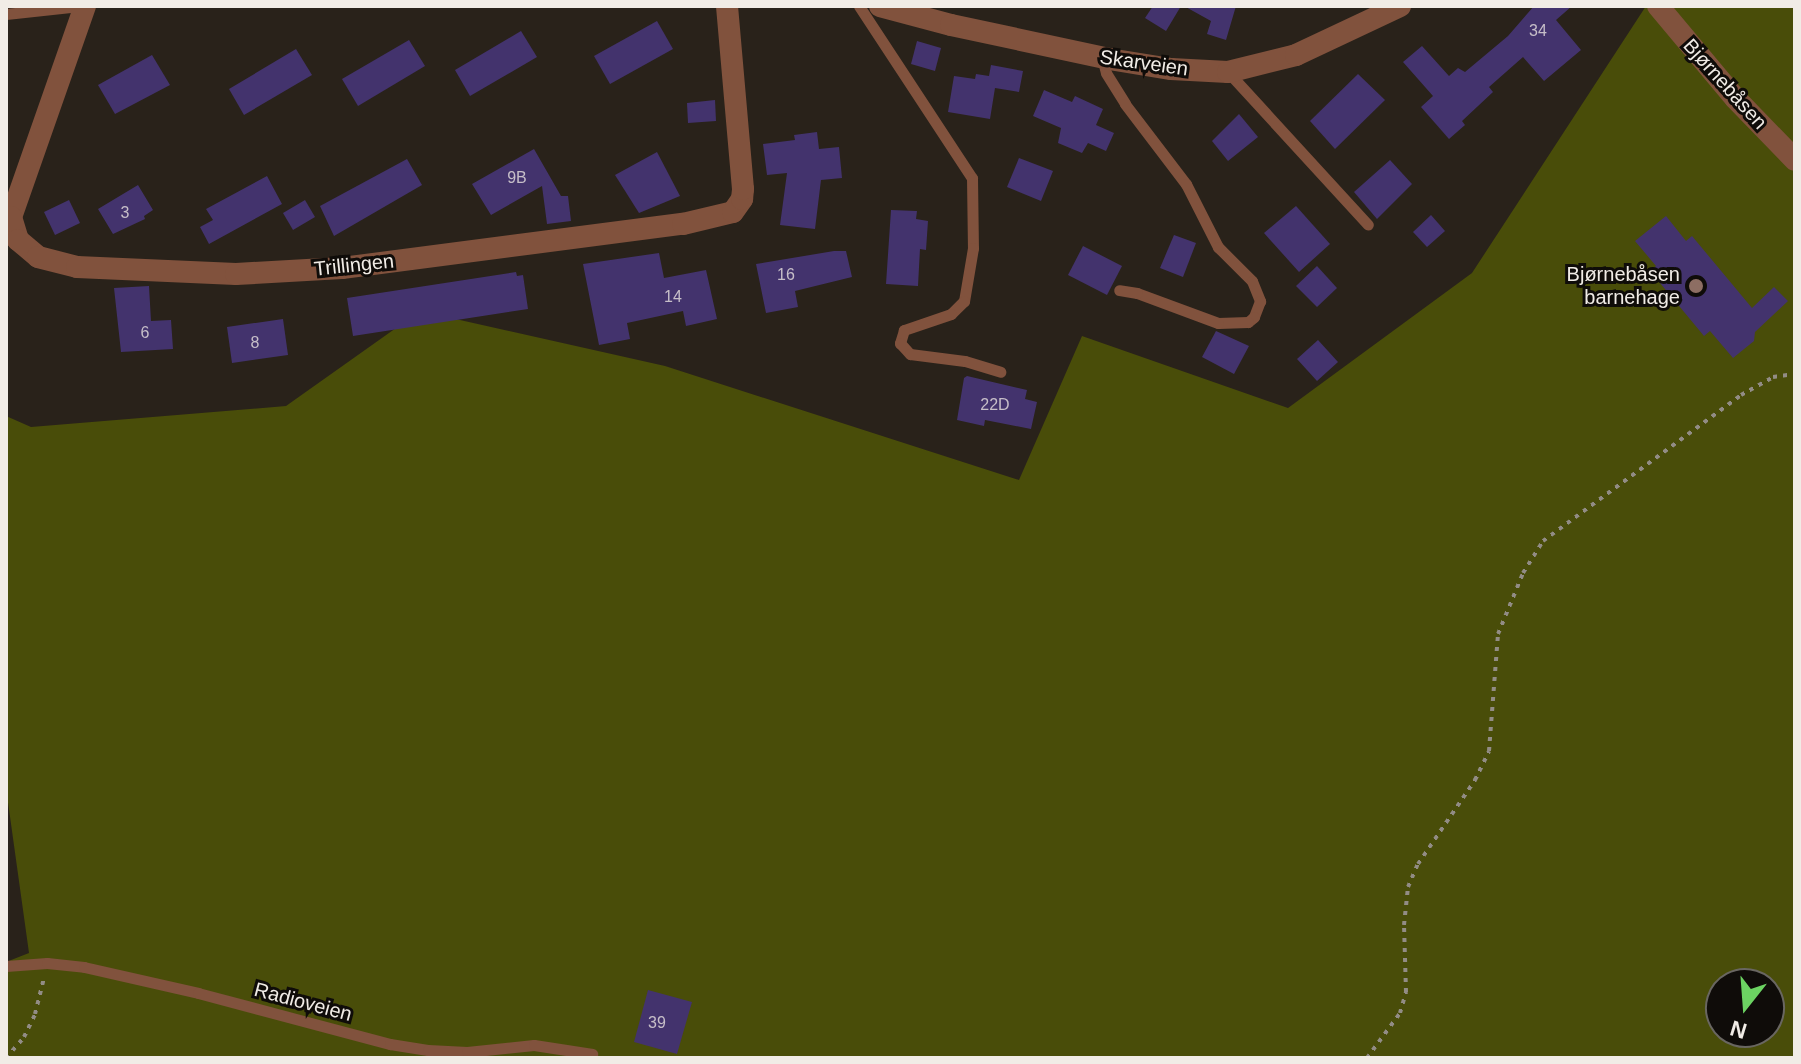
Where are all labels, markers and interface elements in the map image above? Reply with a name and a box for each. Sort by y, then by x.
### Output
house number: 34 [1529,21,1547,41]
street label: Bjørnebåsen [1678,34,1772,134]
street label: Skarveien [1098,45,1190,81]
house number: 9B [507,168,527,188]
house number: 3 [121,203,129,223]
street label: Trillingen [313,249,395,281]
place label: Bjørnebåsen barnehage [1567,262,1680,309]
house number: 16 [777,265,795,285]
marker: Bjørnebåsen barnehage [1687,277,1705,295]
house number: 14 [664,287,682,307]
house number: 6 [141,323,149,343]
house number: 8 [251,333,259,353]
house number: 22D [980,395,1010,415]
north arrow [1705,968,1785,1048]
street label: Radioveien [252,977,354,1027]
house number: 39 [648,1013,666,1033]
text: N [1727,1015,1750,1044]

